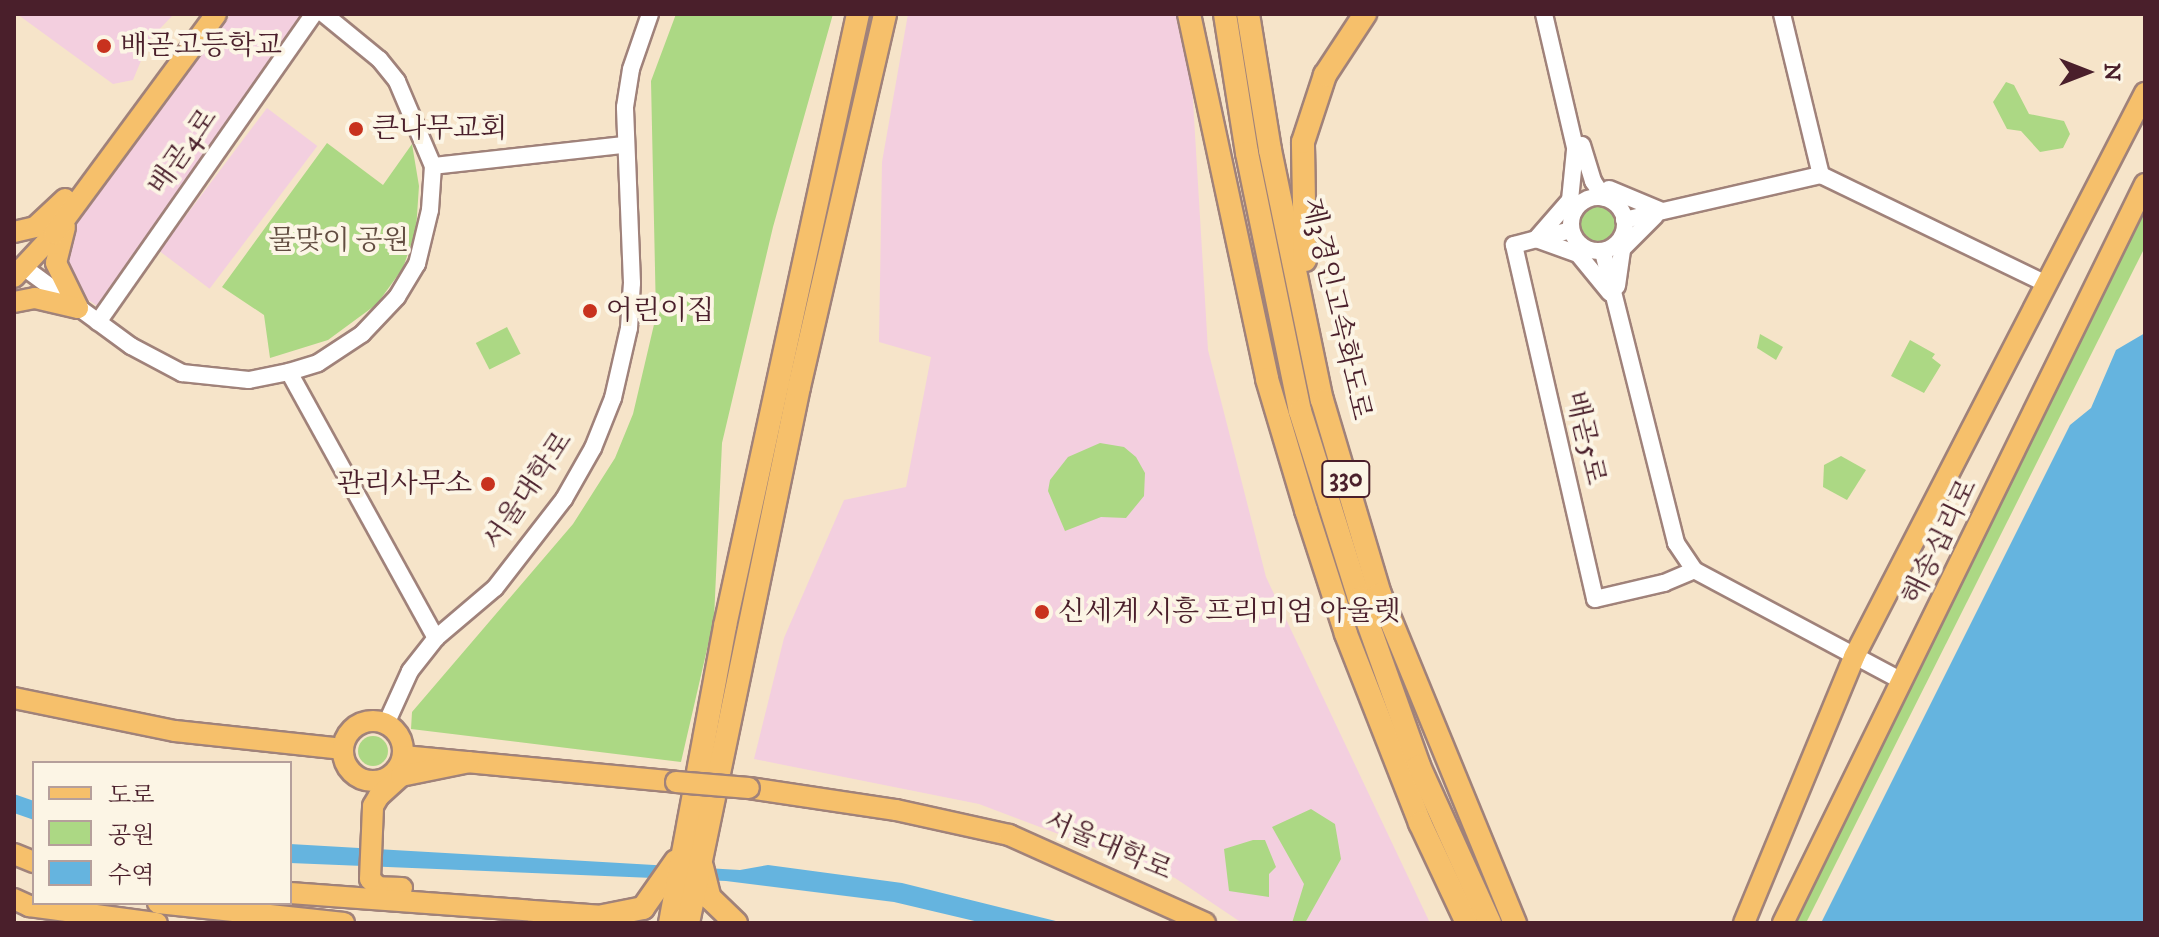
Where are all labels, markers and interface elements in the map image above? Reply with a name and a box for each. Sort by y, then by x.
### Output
place label: 배곧고등학교 [120,29,282,63]
north arrow [2047,32,2127,112]
marker: 배곧고등학교 [95,37,113,55]
text: N [2098,63,2125,81]
street label: 배곧4로 [141,103,225,201]
place label: 큰나무교회 [372,112,507,146]
marker: 큰나무교회 [347,120,365,138]
street label: 제3경인고속화도로 [1294,195,1378,423]
park label: 물맞이 공원 [268,224,410,258]
place label: 어린이집 [606,294,714,328]
marker: 어린이집 [581,302,599,320]
street label: 배곧5로 [1558,388,1612,488]
street label: 서울대학로 [476,426,580,556]
road number: 330 [1320,457,1372,501]
place label: 관리사무소 [337,467,472,501]
street label: 해송십리로 [1895,474,1985,610]
marker: 관리사무소 [479,475,497,493]
place label: 신세계 시흥 프리미엄 아울렛 [1058,595,1401,629]
marker: 신세계 시흥 프리미엄 아울렛 [1033,603,1051,621]
legend [32,761,292,905]
text: 도로 [108,781,154,811]
street label: 서울대학로 [1039,804,1177,888]
text: 공원 [108,821,154,851]
text: 수역 [108,861,154,891]

